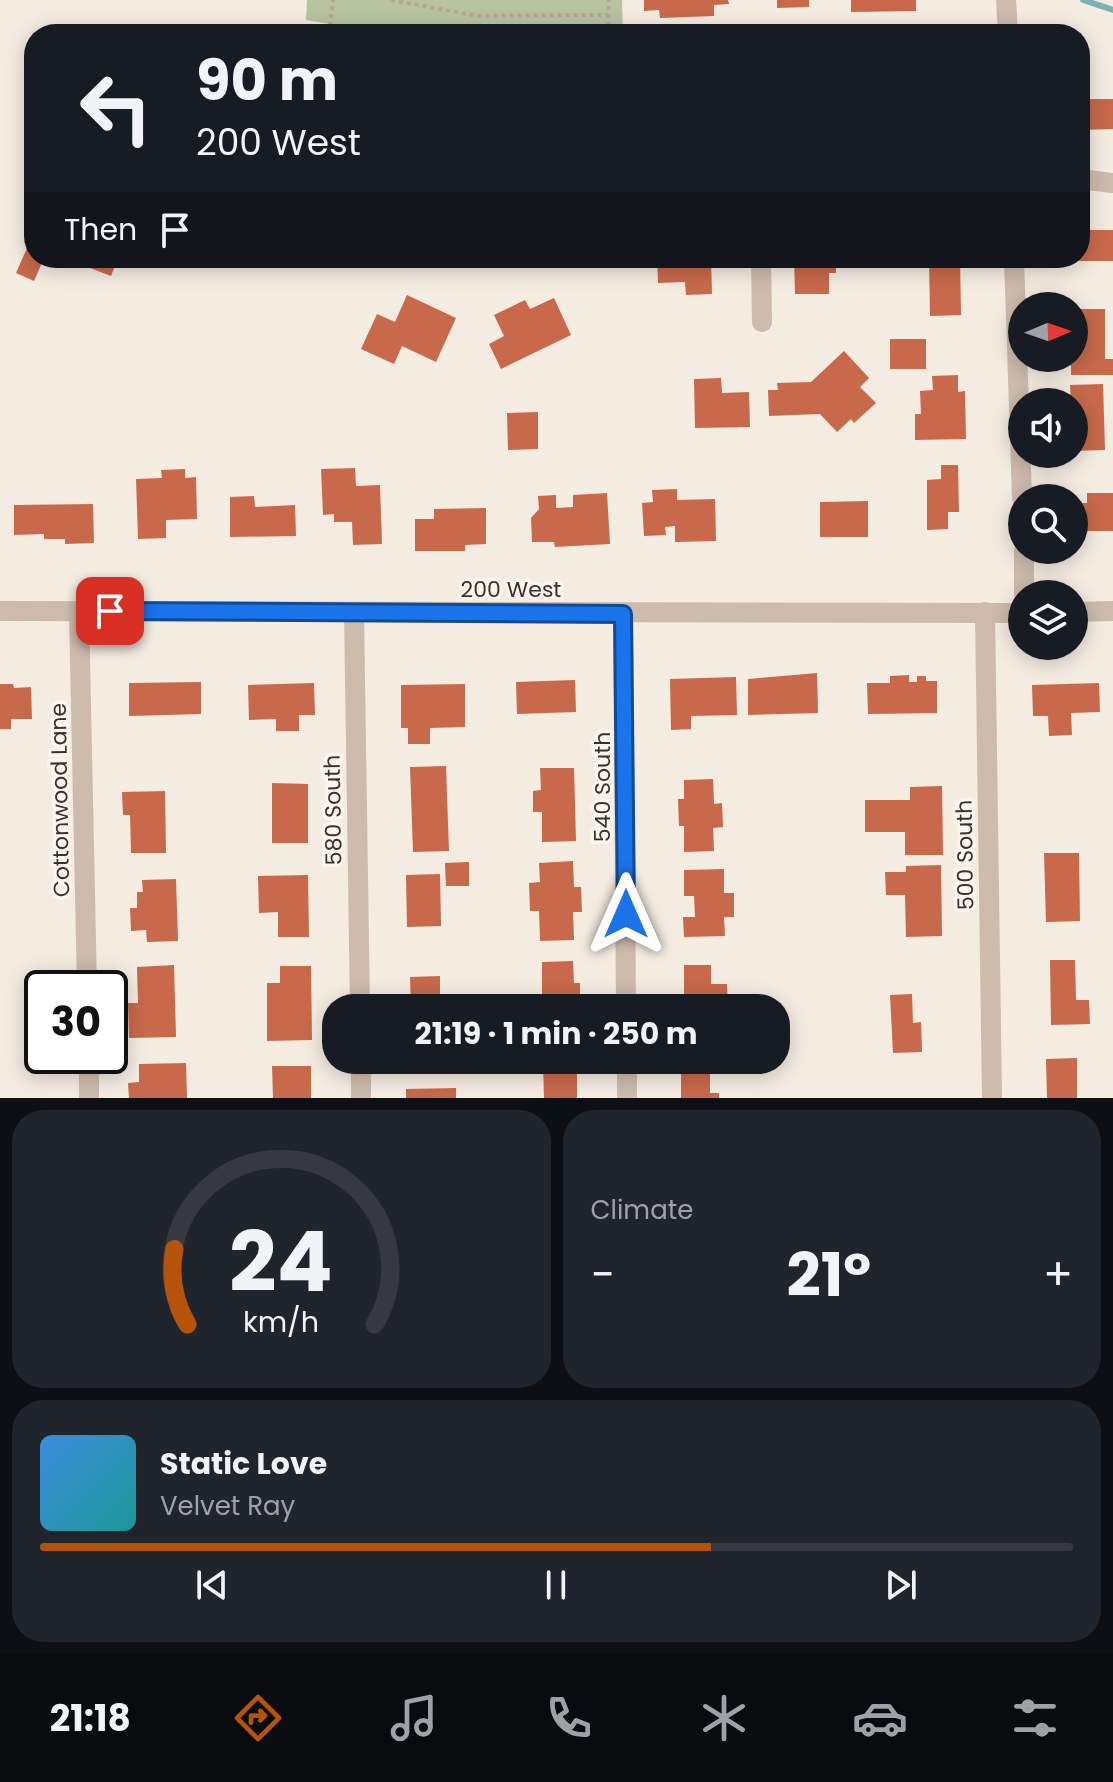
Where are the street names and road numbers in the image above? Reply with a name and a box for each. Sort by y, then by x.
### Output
street label: 200 West [461,574,561,605]
street label: Cottonwood Lane [43,703,77,897]
street label: 540 South [587,732,618,842]
street label: 580 South [317,754,349,866]
street label: 500 South [949,799,981,911]

